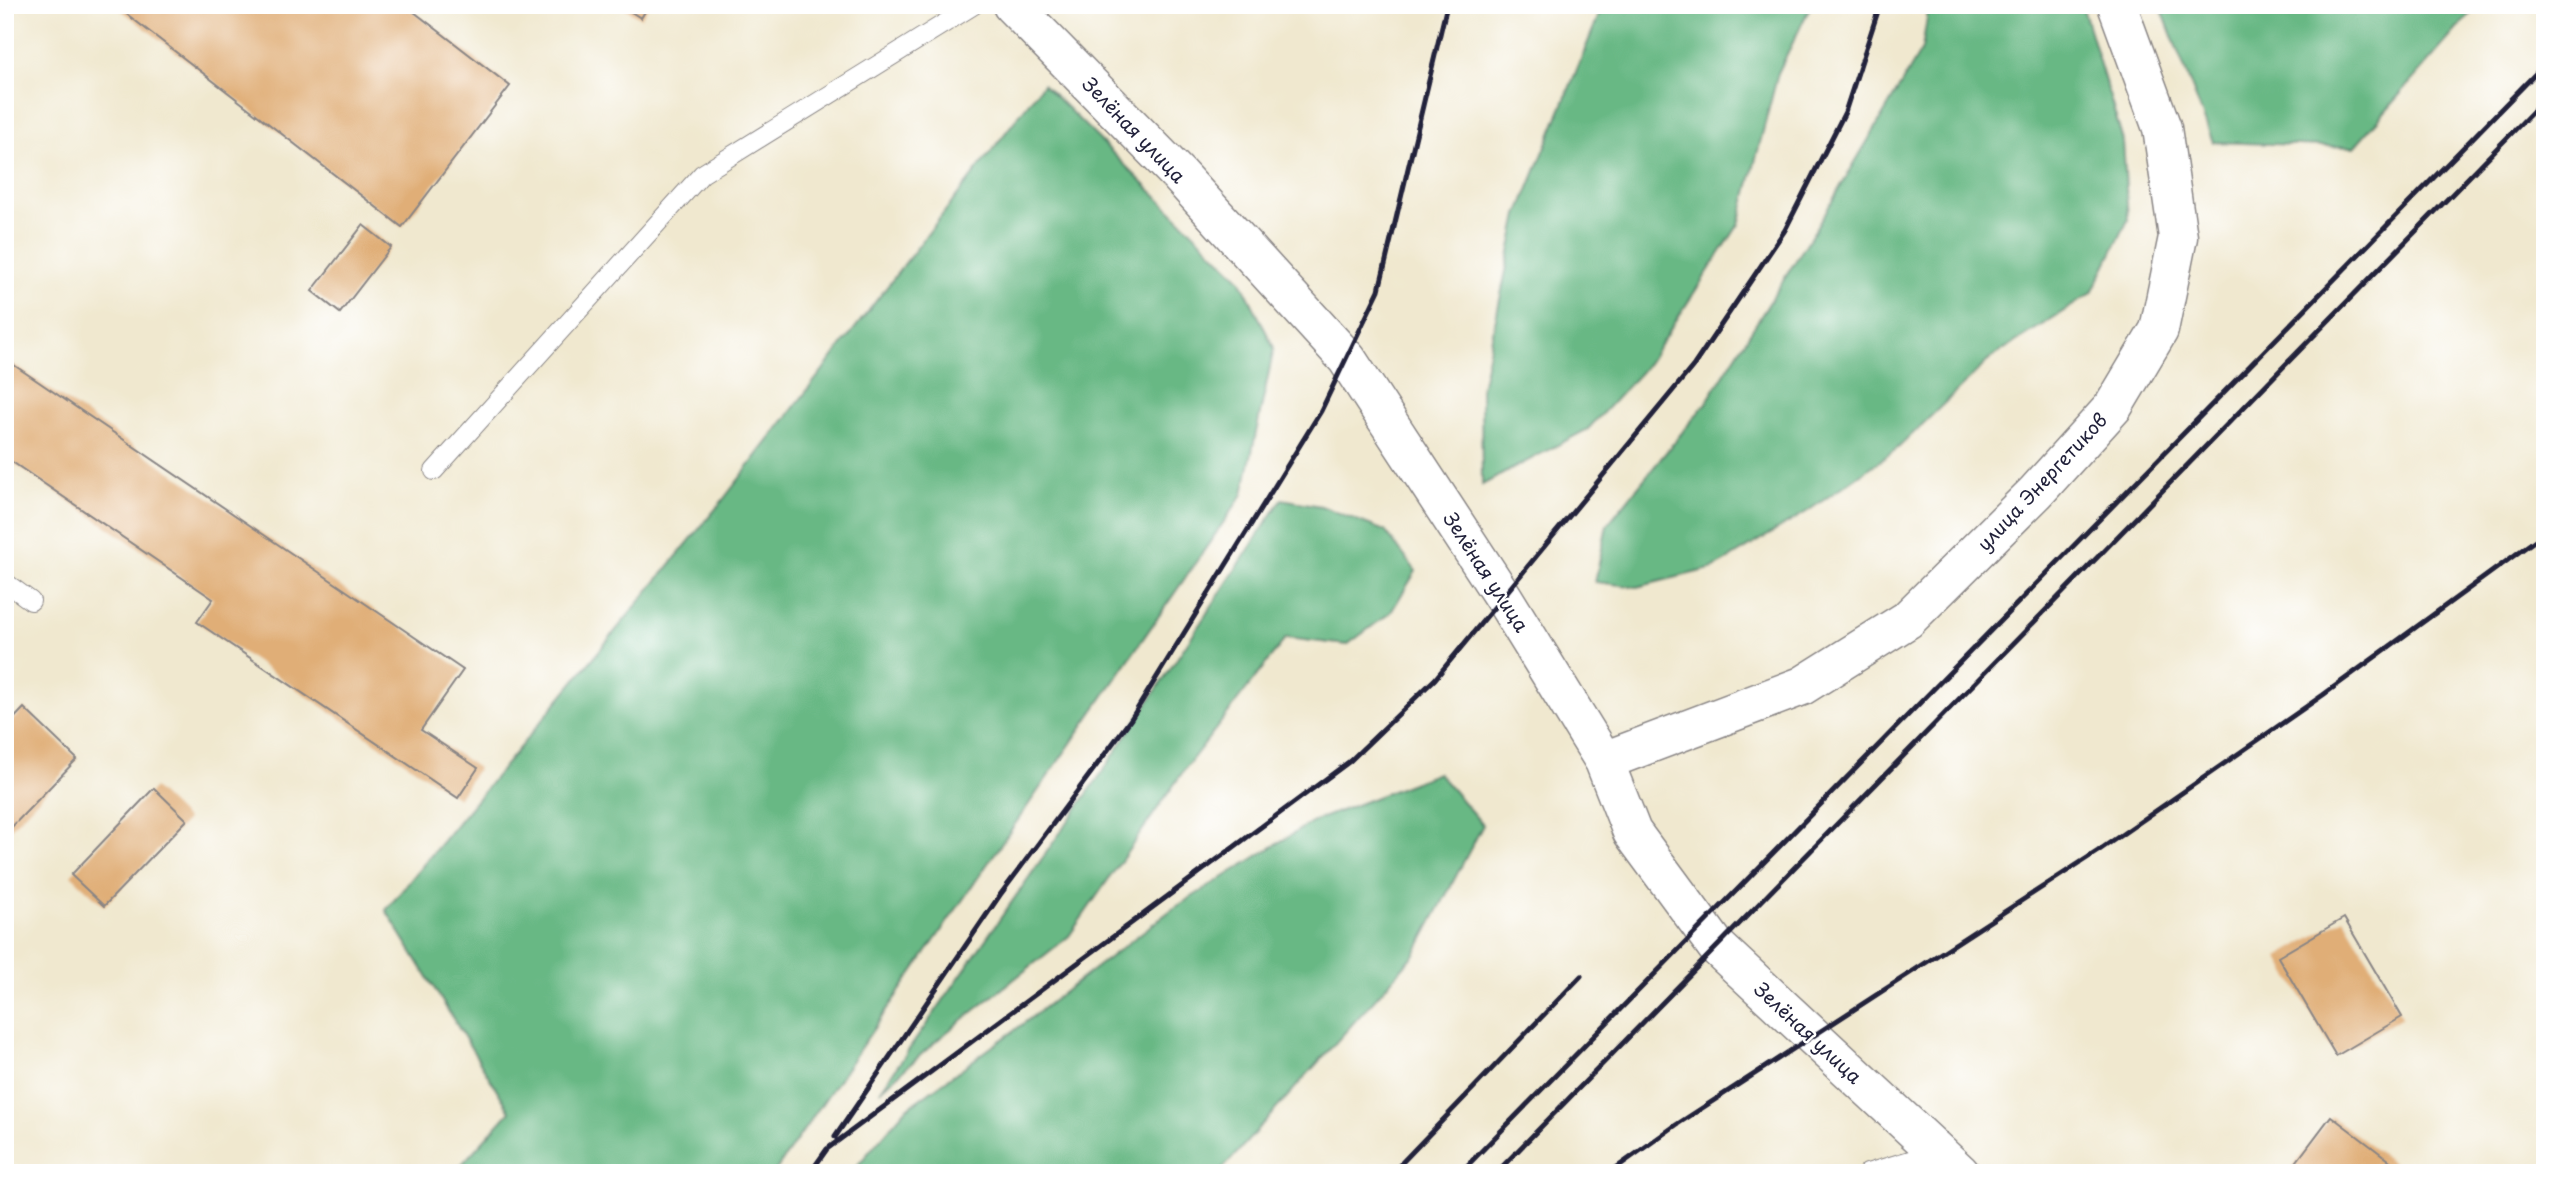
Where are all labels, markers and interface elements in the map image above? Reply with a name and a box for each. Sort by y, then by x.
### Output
street label: Зелёная улица [1077,70,1193,189]
street label: улица Энергетиков [1970,406,2113,557]
street label: Зелёная улица [1438,506,1536,637]
street label: Зелёная улица [1749,975,1869,1090]

